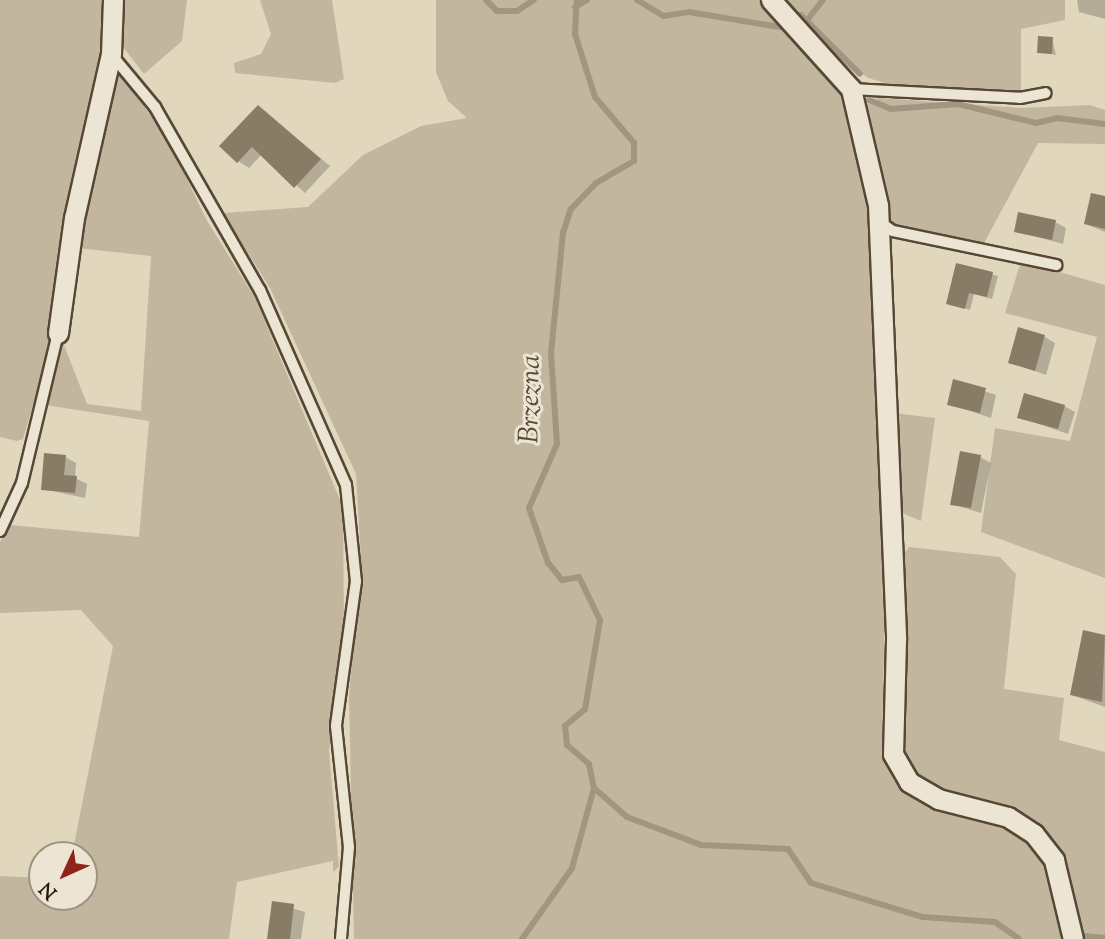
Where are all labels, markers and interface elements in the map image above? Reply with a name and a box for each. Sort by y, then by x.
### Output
water label: Brzezna [513,354,549,444]
north arrow [28,841,98,911]
text: N [34,875,64,905]

